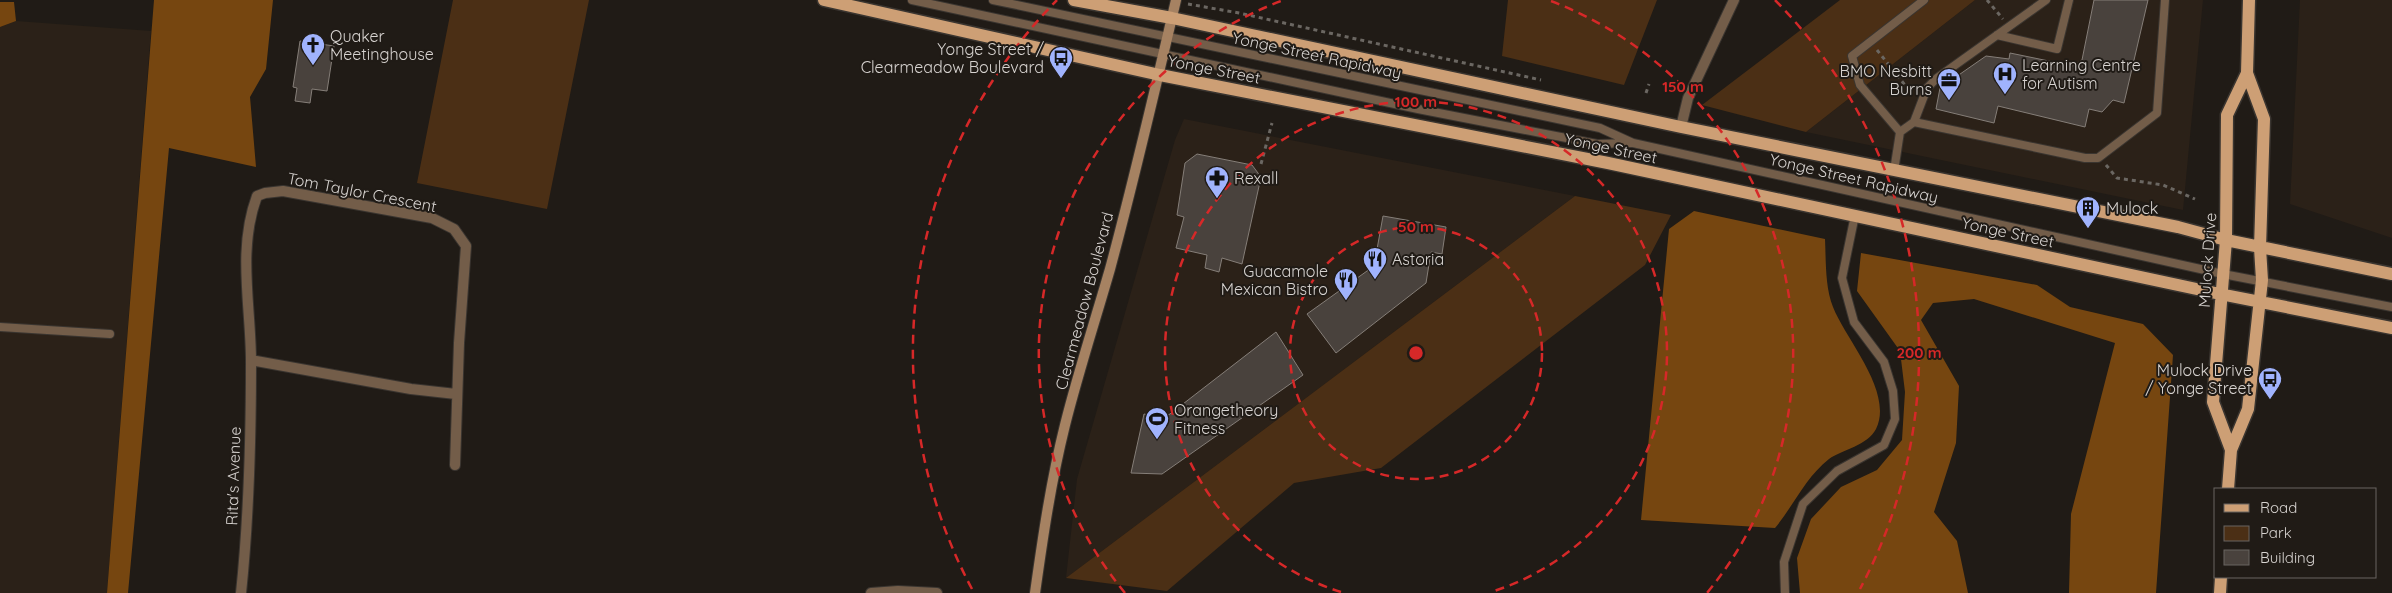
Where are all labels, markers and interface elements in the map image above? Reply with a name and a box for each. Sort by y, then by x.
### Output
place label: Quaker Meetinghouse [330,26,434,64]
street label: Yonge Street Rapidway [1231,27,1403,83]
church icon: Quaker Meetinghouse [300,32,326,66]
place label: Yonge Street / Clearmeadow Boulevard [861,39,1045,77]
bus stop icon: Yonge Street / Clearmeadow Boulevard [1048,45,1074,79]
street label: Yonge Street [1166,50,1262,88]
place label: Learning Centre for Autism [2022,55,2141,93]
place label: BMO Nesbitt Burns [1840,61,1932,99]
hospital icon: Learning Centre for Autism [1992,61,2018,95]
office icon: BMO Nesbitt Burns [1936,67,1962,101]
text: 150 m [1662,77,1704,96]
text: 100 m [1395,92,1437,111]
street label: Yonge Street [1563,128,1659,168]
street label: Yonge Street Rapidway [1768,149,1940,207]
pharmacy icon: Rexall [1204,165,1230,199]
street label: Tom Taylor Crescent [286,168,438,216]
place label: Rexall [1234,168,1278,188]
building icon: Mulock [2075,195,2101,229]
place label: Mulock [2106,198,2158,218]
street label: Clearmeadow Boulevard [1051,210,1117,392]
street label: Yonge Street [1960,212,2056,252]
street label: Mulock Drive [2194,212,2220,308]
text: 50 m [1398,217,1434,236]
restaurant icon: Astoria [1362,246,1388,280]
place label: Astoria [1392,249,1444,269]
place label: Guacamole Mexican Bistro [1221,261,1328,299]
restaurant icon: Guacamole Mexican Bistro [1333,267,1359,301]
text: 200 m [1897,343,1942,362]
centre of rings [1407,344,1425,362]
place label: Mulock Drive / Yonge Street [2145,360,2252,398]
bus stop icon: Mulock Drive / Yonge Street [2257,366,2283,400]
place label: Orangetheory Fitness [1174,400,1278,438]
sports icon: Orangetheory Fitness [1144,406,1170,440]
street label: Rita's Avenue [221,426,245,526]
legend [2214,488,2377,578]
text: Road [2260,498,2297,517]
text: Park [2260,523,2292,542]
text: Building [2260,548,2315,567]

